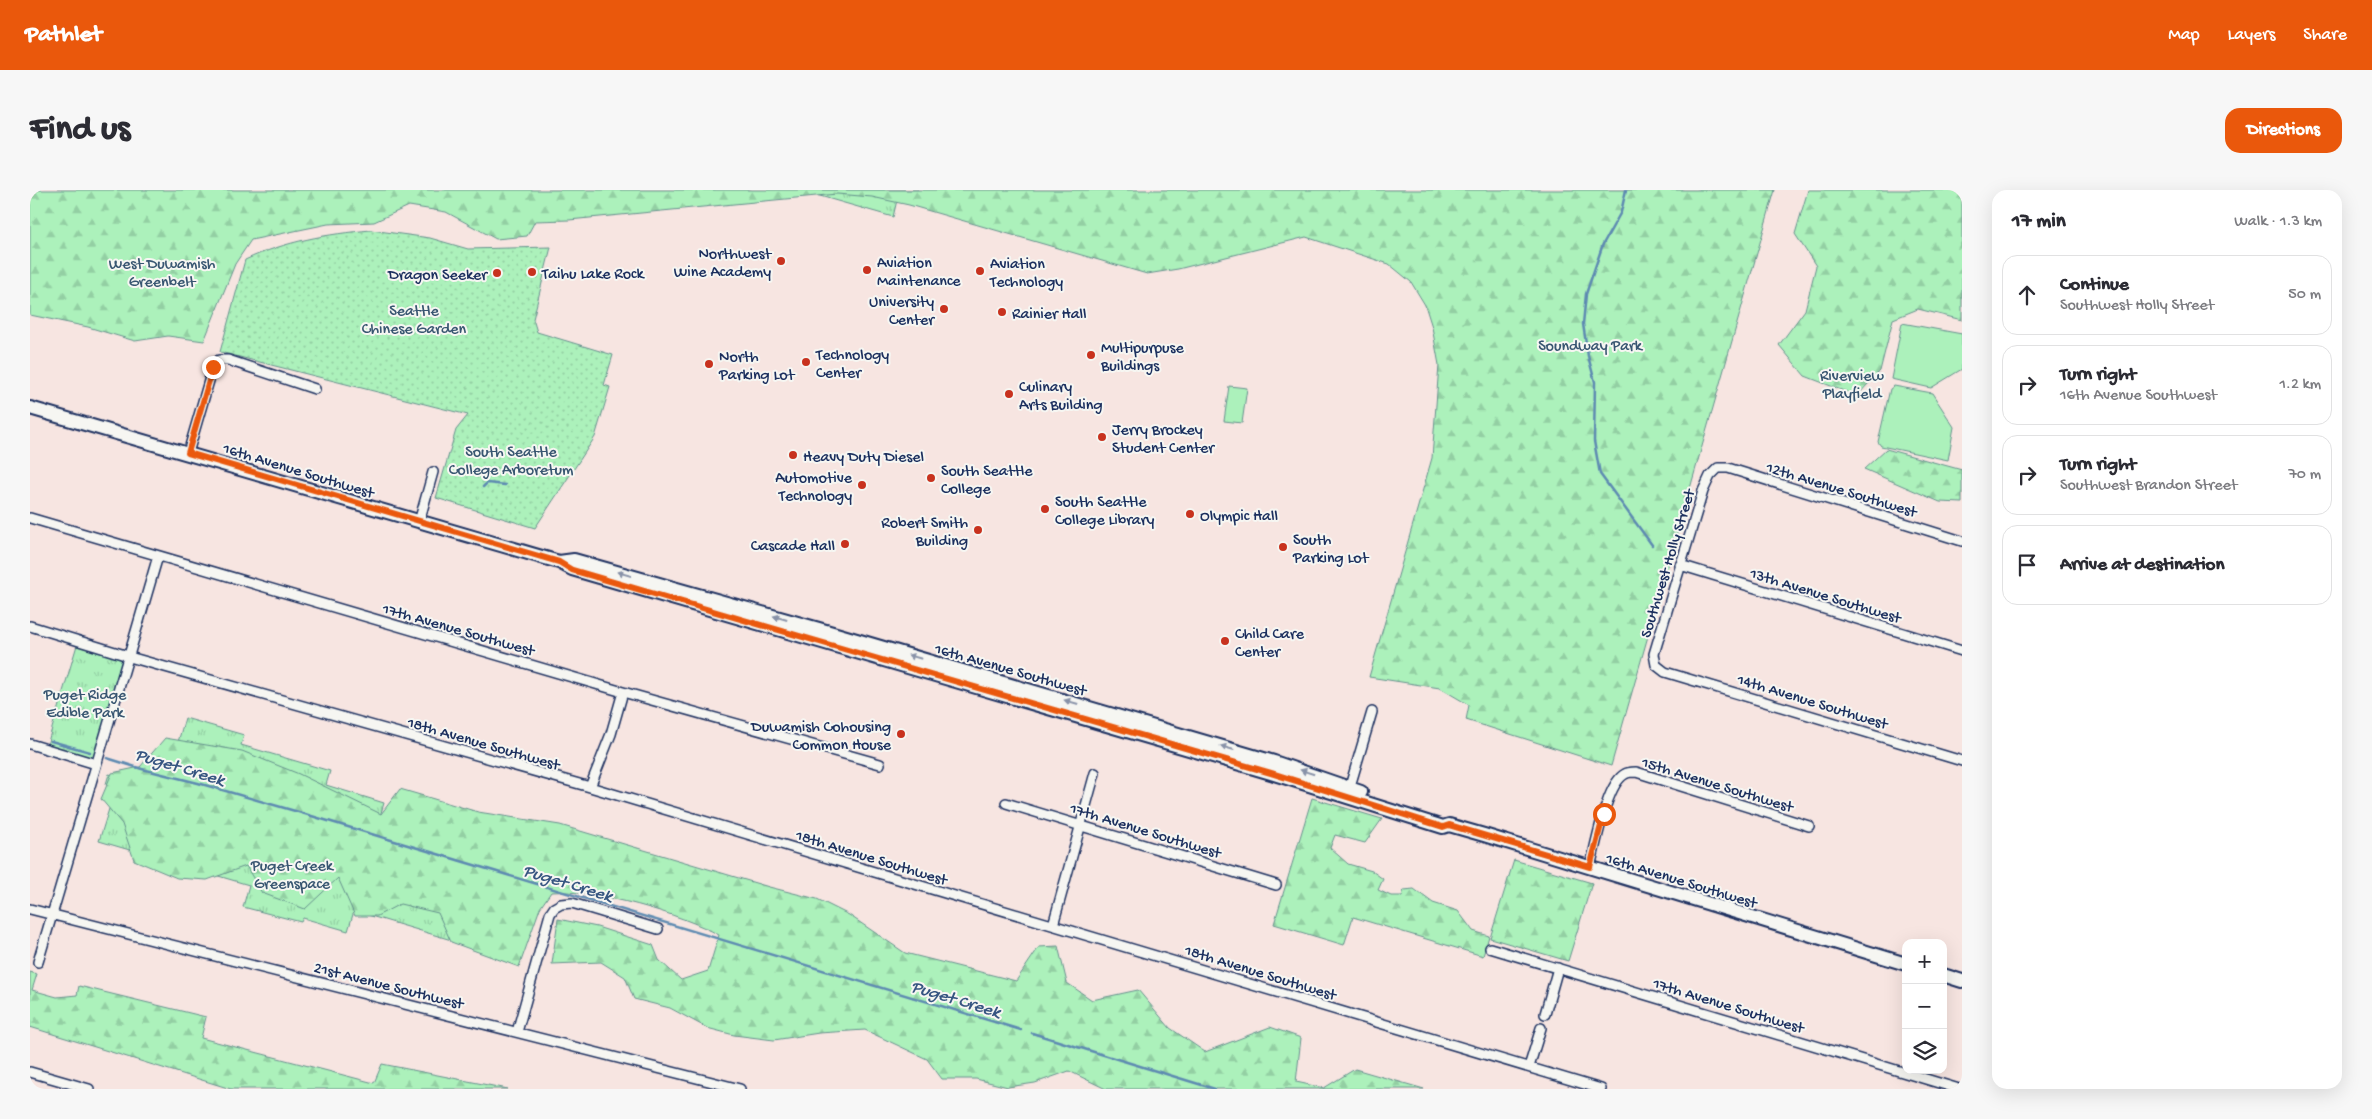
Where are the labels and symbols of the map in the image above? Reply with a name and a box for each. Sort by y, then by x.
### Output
place label: Northwest Wine Academy [674,246,772,283]
marker: Northwest Wine Academy [775,255,787,267]
place label: Aviation Maintenance [877,255,961,292]
park label: West Duwamish Greenbelt [109,256,216,293]
place label: Aviation Technology [989,256,1063,293]
marker: Aviation Maintenance [861,264,873,276]
marker: Aviation Technology [974,265,986,277]
marker: Taihu Lake Rock [526,266,538,278]
place label: Taihu Lake Rock [541,266,645,285]
place label: Dragon Seeker [387,267,488,286]
marker: Dragon Seeker [491,267,503,279]
place label: University Center [869,294,935,331]
park label: Seattle Chinese Garden [362,303,467,340]
marker: University Center [938,303,950,315]
marker: Rainier Hall [996,306,1008,318]
place label: Rainier Hall [1012,306,1087,325]
park label: Soundway Park [1538,338,1644,357]
place label: Multipurpuse Buildings [1100,340,1184,377]
place label: Technology Center [815,347,889,384]
place label: North Parking Lot [718,349,796,386]
marker: Multipurpuse Buildings [1085,349,1097,361]
route end [202,356,225,379]
marker: Technology Center [800,356,812,368]
marker: North Parking Lot [703,358,715,370]
park label: Riverview Playfield [1820,368,1885,405]
place label: Culinary Arts Building [1019,379,1103,416]
marker: Culinary Arts Building [1003,388,1015,400]
place label: Jerry Brockey Student Center [1112,422,1215,459]
marker: Jerry Brockey Student Center [1096,431,1108,443]
street label: 16th Avenue Southwest [219,440,377,505]
park label: South Seattle College Arboretum [449,444,574,481]
marker: Heavy Duty Diesel [787,449,799,461]
place label: Heavy Duty Diesel [803,449,924,468]
street label: 12th Avenue Southwest [1762,459,1920,524]
place label: South Seattle College [941,463,1033,500]
place label: Automotive Technology [775,470,853,507]
marker: South Seattle College [925,472,937,484]
marker: Automotive Technology [856,479,868,491]
street label: Southwest Holly Street [1638,486,1701,640]
place label: South Seattle College Library [1055,494,1154,531]
marker: South Seattle College Library [1039,503,1051,515]
marker: Olympic Hall [1184,508,1196,520]
place label: Olympic Hall [1200,508,1278,527]
place label: Robert Smith Building [881,515,968,552]
marker: Robert Smith Building [972,524,984,536]
place label: South Parking Lot [1292,532,1370,569]
place label: Cascade Hall [751,538,835,557]
marker: Cascade Hall [839,538,851,550]
marker: South Parking Lot [1277,541,1289,553]
street label: 13th Avenue Southwest [1746,565,1904,630]
one-way arrow [616,569,631,577]
street label: 17th Avenue Southwest [379,600,538,663]
one-way arrow [773,613,788,621]
place label: Child Care Center [1235,626,1305,663]
marker: Child Care Center [1219,635,1231,647]
street label: 16th Avenue Southwest [931,640,1089,703]
one-way arrow [908,652,923,660]
street label: 14th Avenue Southwest [1734,671,1891,736]
park label: Puget Ridge Edible Park [43,687,127,724]
one-way arrow [1064,698,1079,706]
street label: 18th Avenue Southwest [404,714,563,777]
place label: Duwamish Cohousing Common House [750,719,892,756]
marker: Duwamish Cohousing Common House [895,728,907,740]
one-way arrow [1220,744,1235,752]
water label: Puget Creek [132,745,228,792]
street label: 15th Avenue Southwest [1638,754,1796,819]
one-way arrow [1299,768,1314,776]
street label: 17th Avenue Southwest [1066,800,1224,865]
route start [1593,803,1616,826]
street label: 18th Avenue Southwest [792,827,950,892]
street label: 16th Avenue Southwest [1602,850,1760,915]
park label: Puget Creek Greenspace [250,858,335,895]
water label: Puget Creek [520,861,616,908]
street label: 18th Avenue Southwest [1181,942,1339,1007]
street label: 21st Avenue Southwest [311,960,467,1016]
street label: 17th Avenue Southwest [1649,975,1807,1040]
water label: Puget Creek [908,977,1004,1024]

